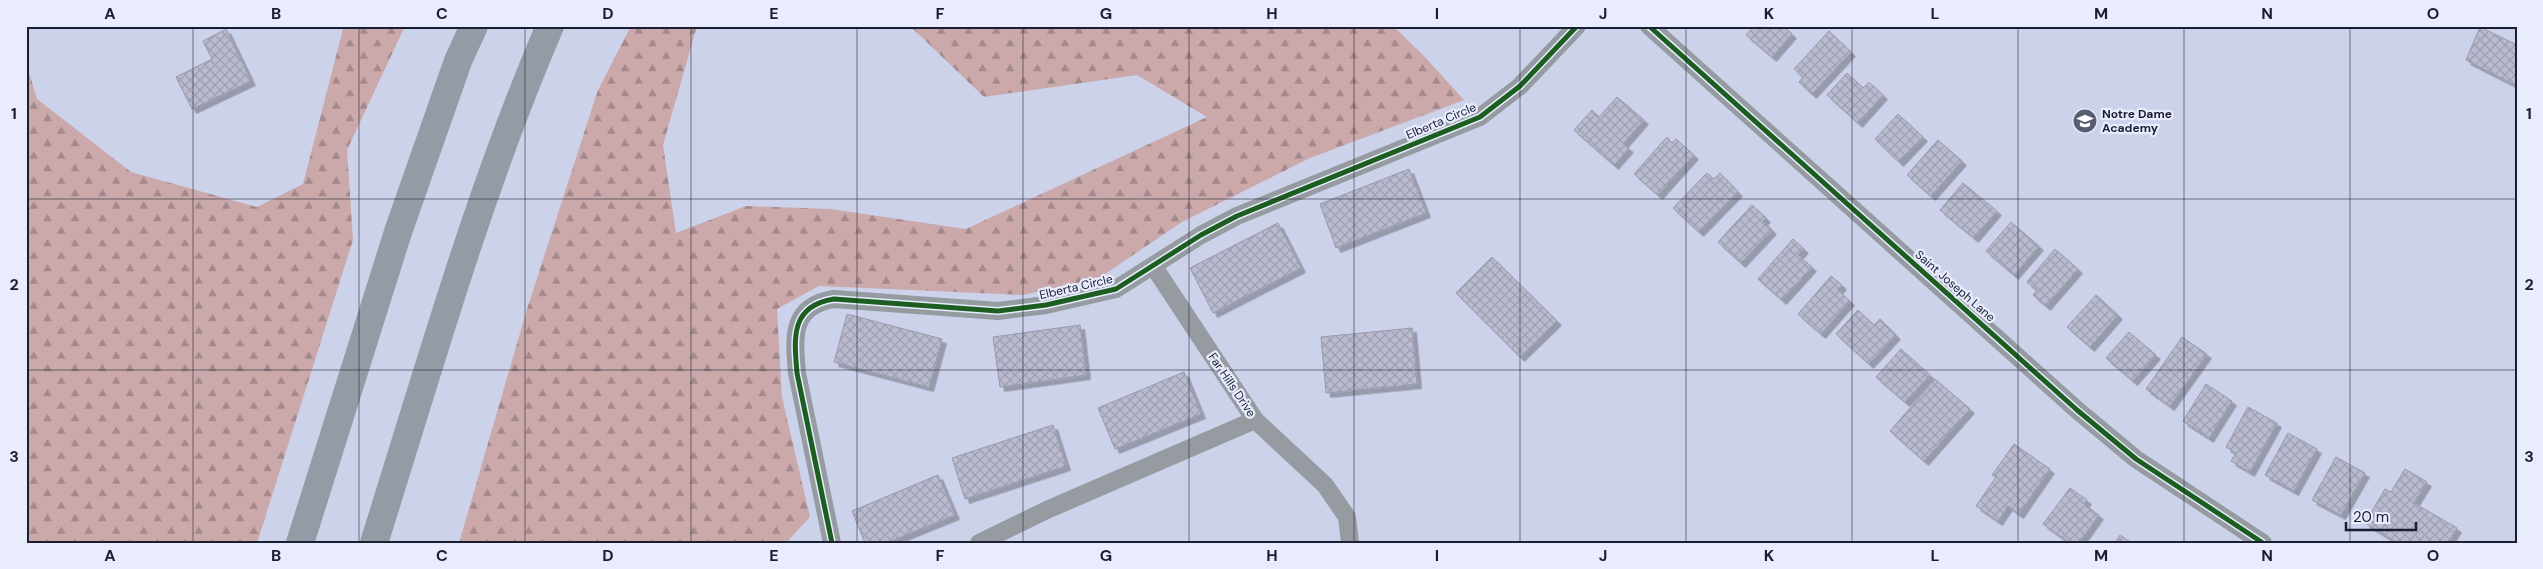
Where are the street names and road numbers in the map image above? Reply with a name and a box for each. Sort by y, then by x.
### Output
street label: Elberta Circle [1403,99,1479,143]
street label: Saint Joseph Lane [1912,247,1999,325]
street label: Elberta Circle [1038,271,1114,303]
street label: Far Hills Drive [1205,350,1259,420]

